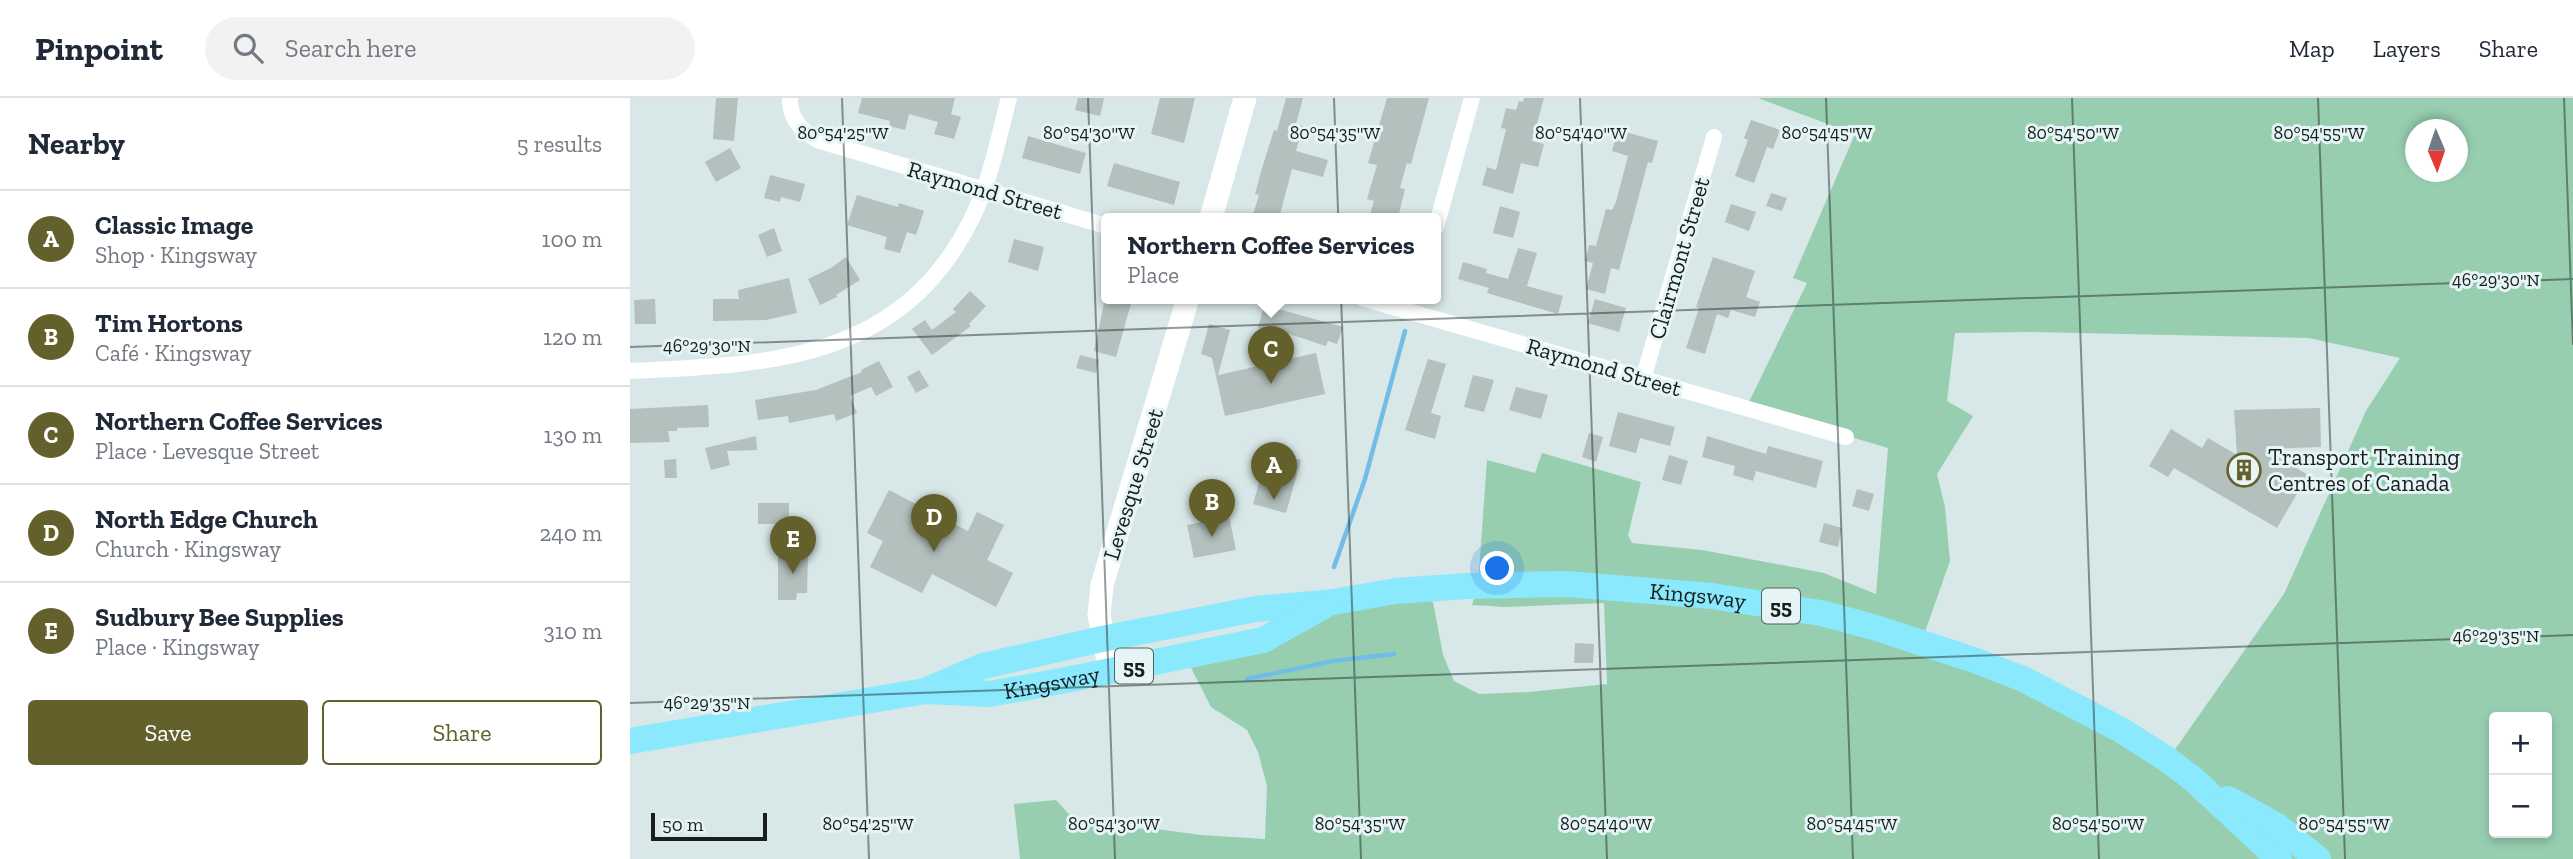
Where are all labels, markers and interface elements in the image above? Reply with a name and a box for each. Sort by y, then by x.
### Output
search box [205,17,695,80]
text: Pinpoint [35,29,163,68]
icon: search [229,29,267,67]
text: Search here [285,32,417,64]
text: Map [2289,34,2335,63]
text: Layers [2373,34,2441,63]
text: Share [2479,34,2538,63]
north arrow [2405,119,2468,182]
text: 80°54'25"W [797,122,889,144]
text: 80°54'30"W [1043,122,1135,144]
text: 80°54'35"W [1290,122,1380,144]
text: 80°54'40"W [1535,122,1627,144]
text: 80°54'45"W [1782,122,1873,144]
text: 80°54'50"W [2027,122,2119,144]
text: 80°54'55"W [2273,122,2365,144]
text: Nearby [28,126,125,162]
text: 5 results [517,130,602,158]
street label: Raymond Street [904,155,1066,226]
street label: Clairmont Street [1642,173,1716,342]
text: Classic Image [95,209,253,241]
popup [1101,213,1441,304]
text: A [43,225,59,253]
text: 100 m [542,225,602,253]
text: Northern Coffee Services [1127,229,1415,261]
text: Shop · Kingsway [95,241,257,269]
text: Place [1127,261,1179,289]
text: 46°29'30"N [2452,269,2540,291]
text: Tim Hortons [95,307,243,339]
text: B [44,323,58,351]
text: 120 m [543,323,602,351]
pin: C [1248,326,1294,384]
street label: Raymond Street [1523,332,1685,403]
text: 46°29'30"N [663,335,751,357]
text: Café · Kingsway [95,339,252,367]
street label: Levesque Street [1097,404,1169,563]
text: Northern Coffee Services [95,405,383,437]
text: C [44,421,58,449]
text: 130 m [544,421,602,449]
text: Place · Levesque Street [95,437,319,465]
pin: A [1251,442,1297,500]
place label: Transport Training Centres of Canada [2268,443,2460,497]
building icon: Transport Training Centres of Canada [2225,451,2263,489]
pin: B [1189,479,1235,537]
pin: D [911,494,957,552]
text: North Edge Church [95,503,318,535]
pin: E [770,516,816,574]
text: D [43,519,59,547]
text: 240 m [539,519,602,547]
text: Church · Kingsway [95,535,281,563]
your location [1480,551,1514,585]
street label: Kingsway [1648,577,1749,615]
road number: 55 [1762,588,1800,624]
text: Sudbury Bee Supplies [95,601,344,633]
text: E [44,617,58,645]
text: 310 m [544,617,602,645]
text: 46°29'35"N [2453,625,2539,647]
text: Place · Kingsway [95,633,259,661]
road number: 55 [1115,648,1153,684]
street label: Kingsway [1001,659,1102,705]
text: 46°29'35"N [664,692,750,714]
button: Save [28,700,308,765]
button: Share [322,700,602,765]
map controls [2489,712,2552,838]
button: + [2489,712,2552,775]
button: − [2489,775,2552,838]
scale bar [651,810,766,842]
text: 50 m [662,813,703,836]
text: 80°54'25"W [822,813,914,835]
text: 80°54'30"W [1068,813,1160,835]
text: 80°54'35"W [1315,813,1405,835]
text: 80°54'40"W [1560,813,1652,835]
text: 80°54'45"W [1807,813,1898,835]
text: 80°54'50"W [2052,813,2144,835]
text: 80°54'55"W [2298,813,2390,835]

